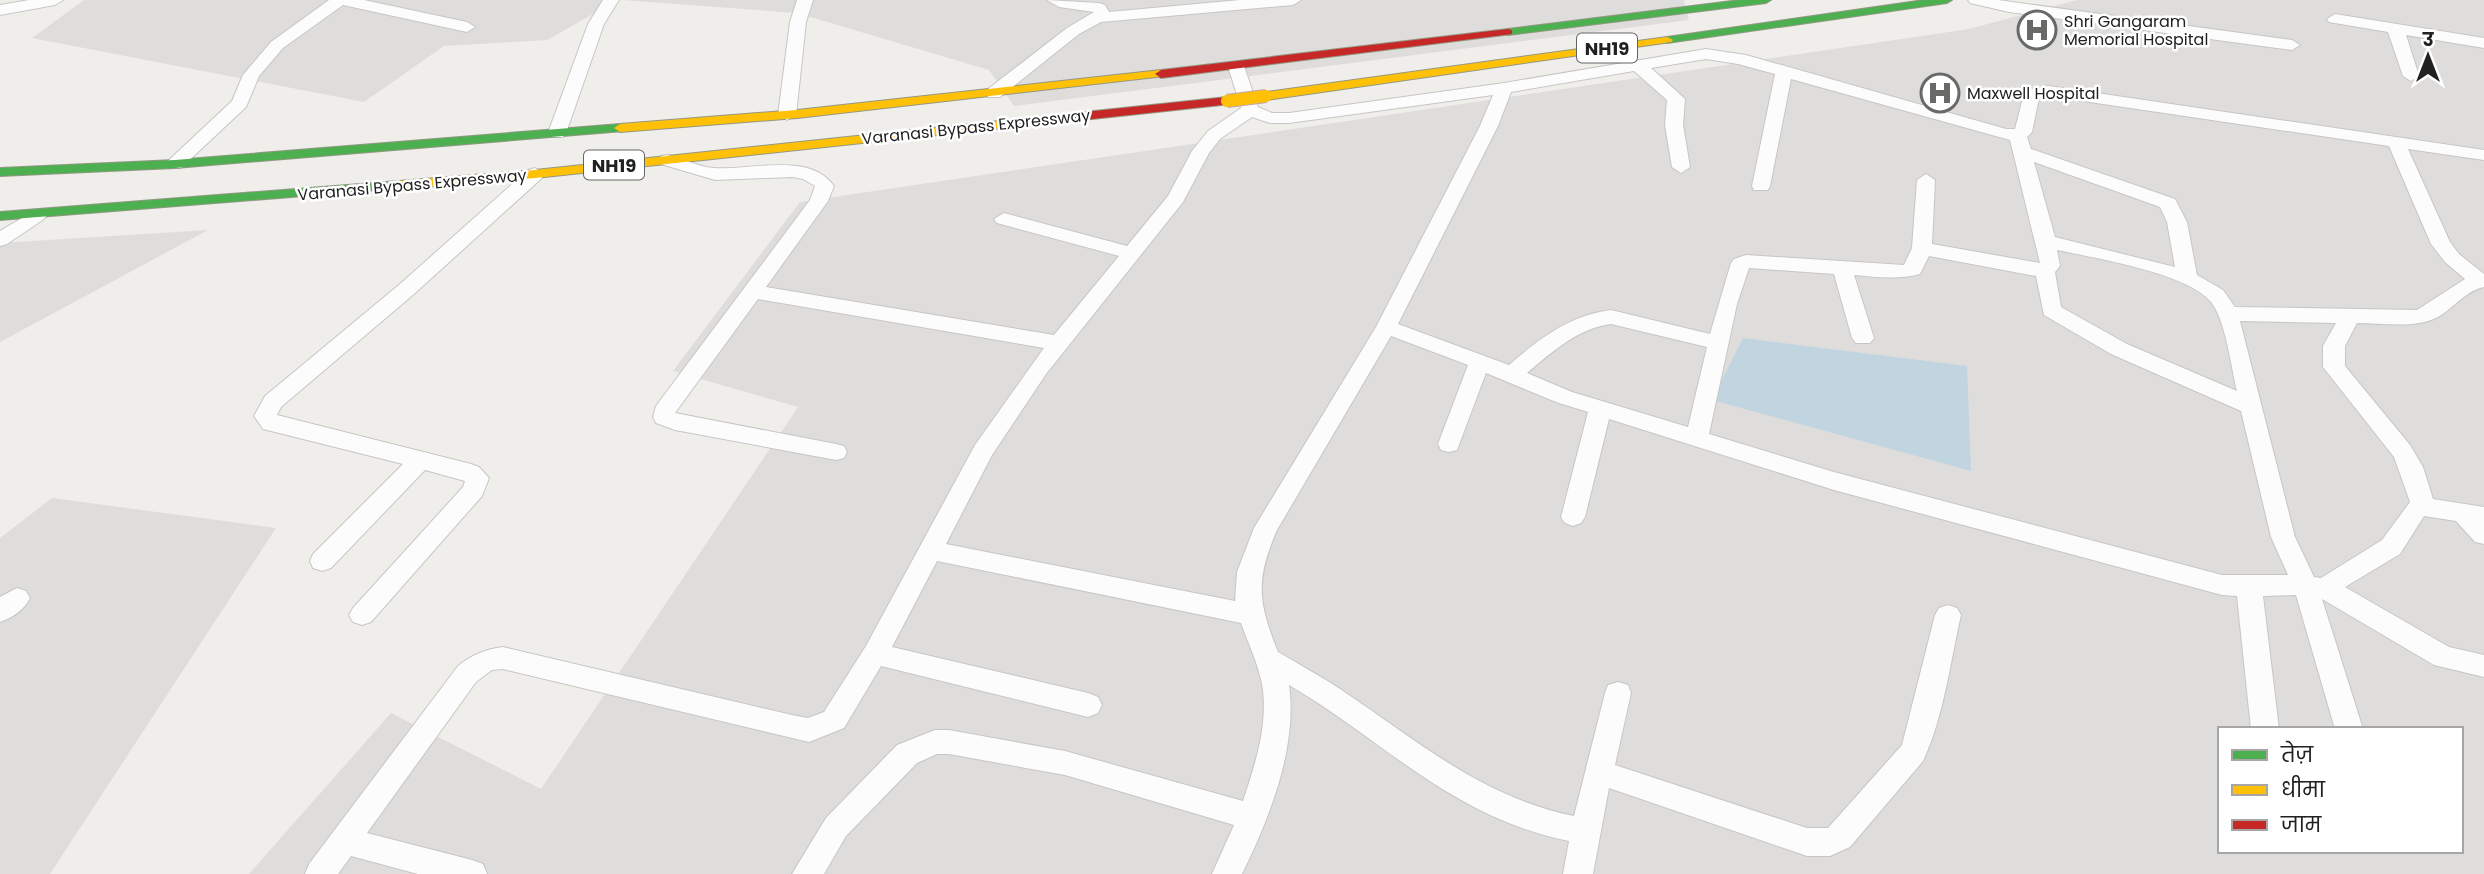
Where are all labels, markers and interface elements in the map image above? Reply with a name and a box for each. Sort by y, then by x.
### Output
hospital icon: Shri Gangaram Memorial Hospital [2016,9,2058,51]
place label: Shri Gangaram Memorial Hospital [2064,10,2208,51]
north arrow [2393,21,2463,91]
text: उ [2422,26,2435,53]
road number: NH19 [1577,33,1637,62]
hospital icon: Maxwell Hospital [1919,72,1961,114]
place label: Maxwell Hospital [1967,82,2099,105]
street label: Varanasi Bypass Expressway [861,104,1091,150]
road number: NH19 [584,150,644,180]
street label: Varanasi Bypass Expressway [297,164,527,206]
legend [2218,727,2463,853]
text: तेज़ [2280,740,2315,769]
text: धीमा [2281,775,2326,804]
text: जाम [2280,810,2323,839]

